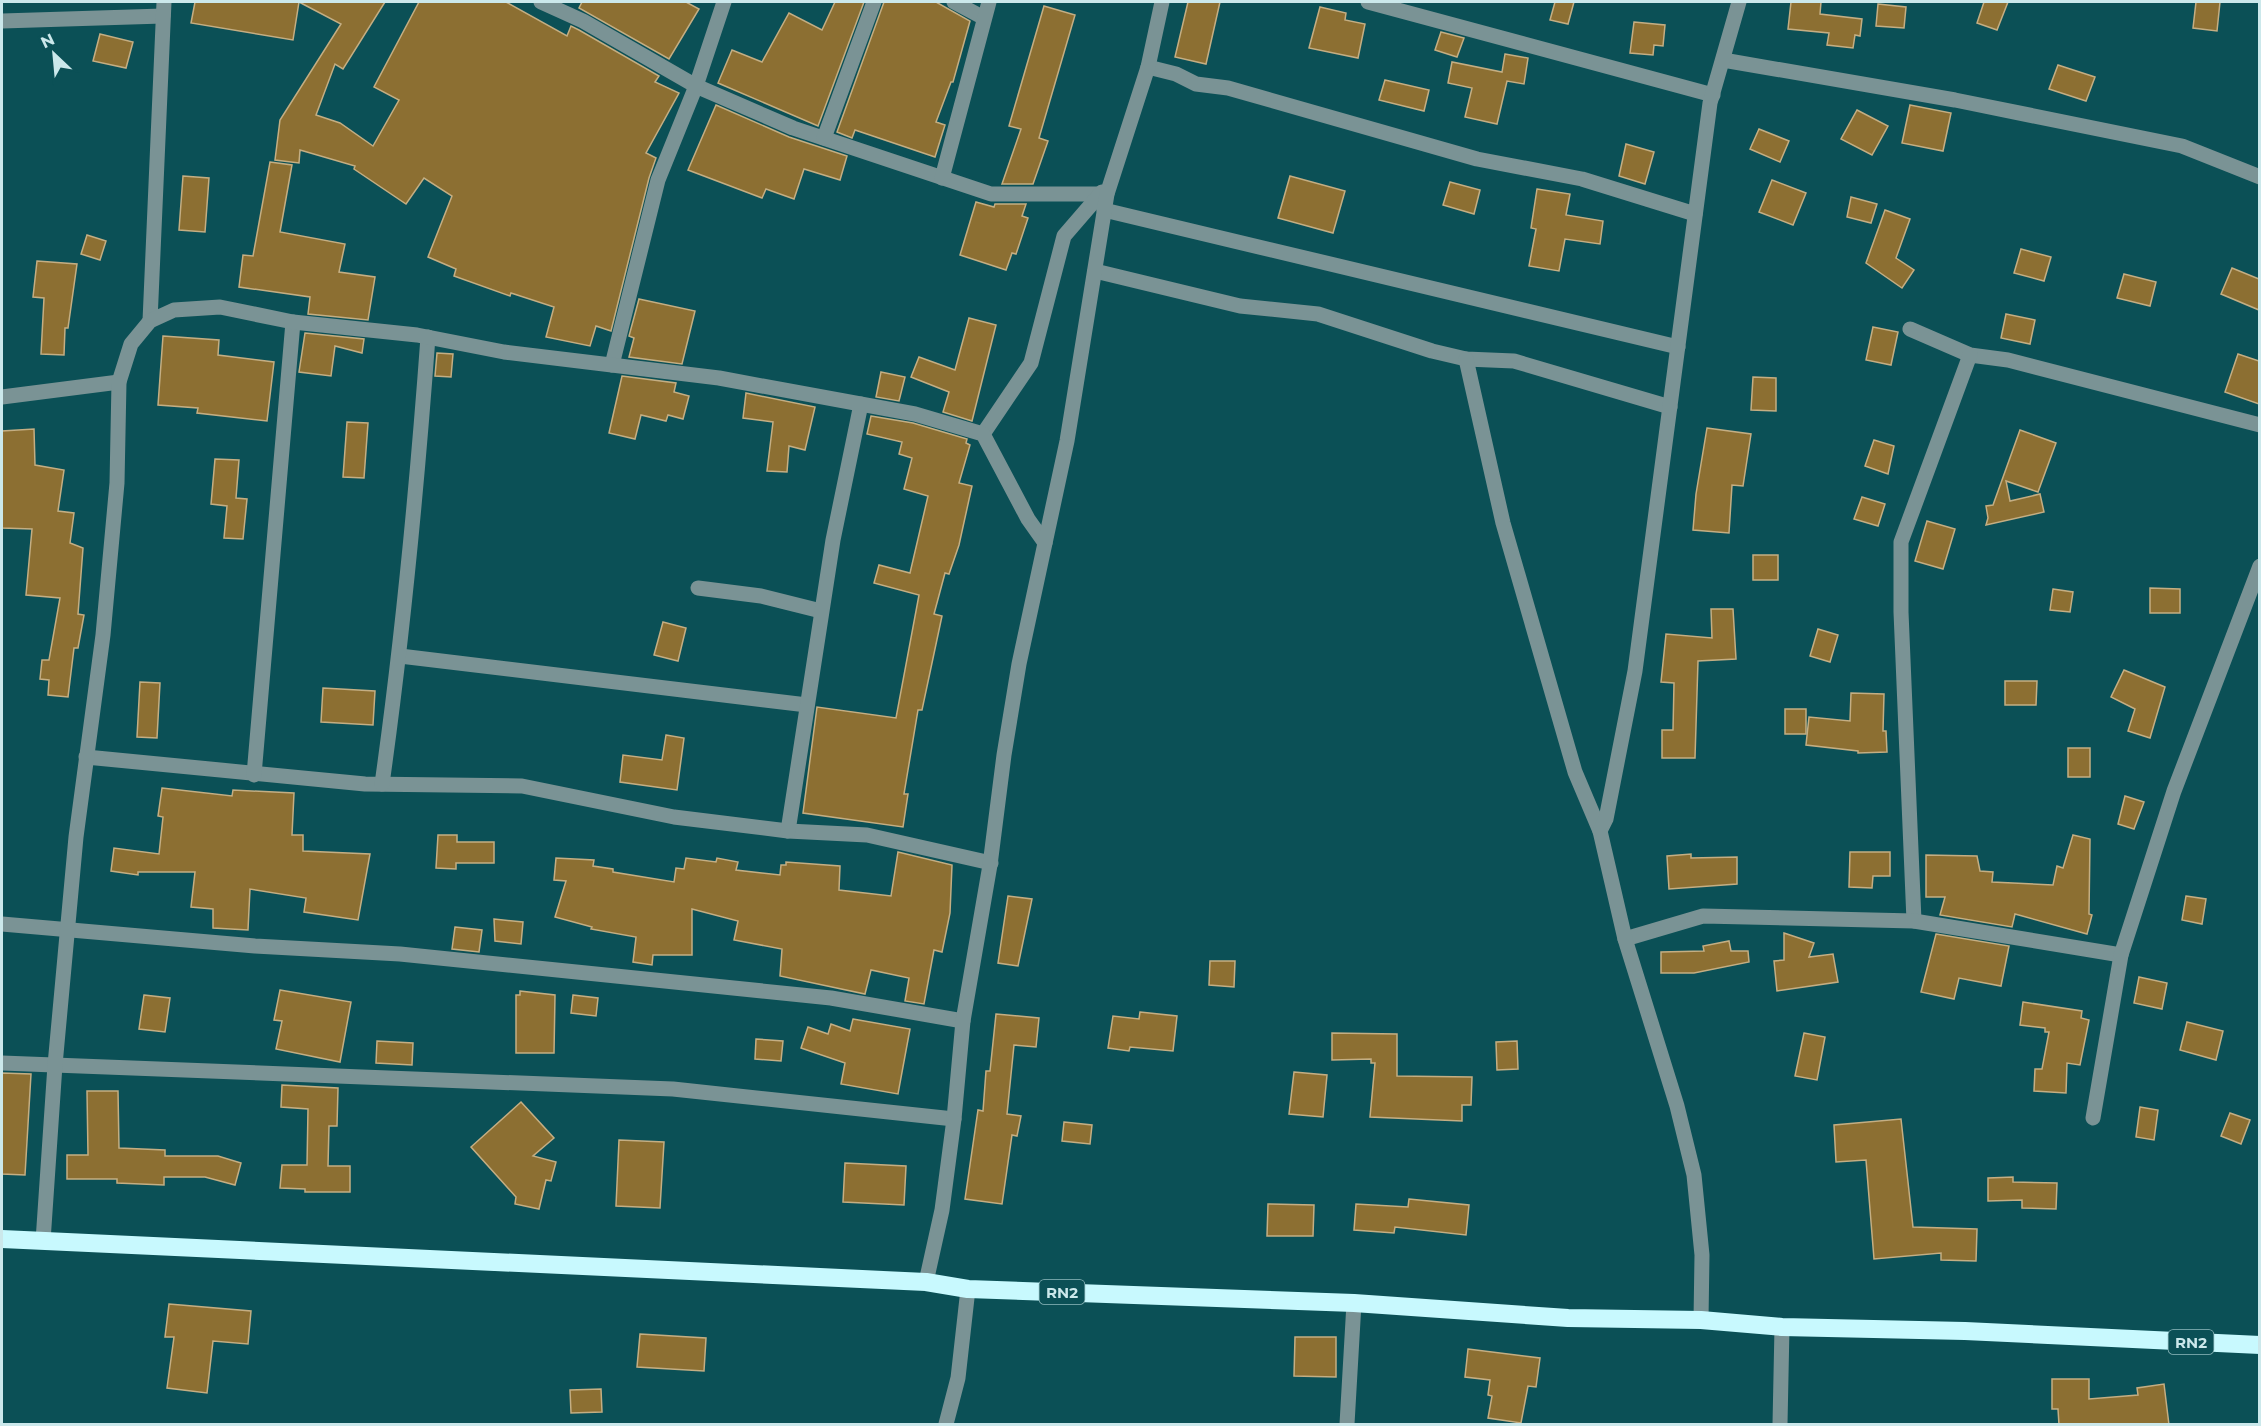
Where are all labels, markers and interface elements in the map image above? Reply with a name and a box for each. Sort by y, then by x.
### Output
north arrow [24,24,84,84]
text: N [38,30,58,52]
road number: RN2 [1040,1280,1084,1304]
road number: RN2 [2168,1330,2214,1354]

